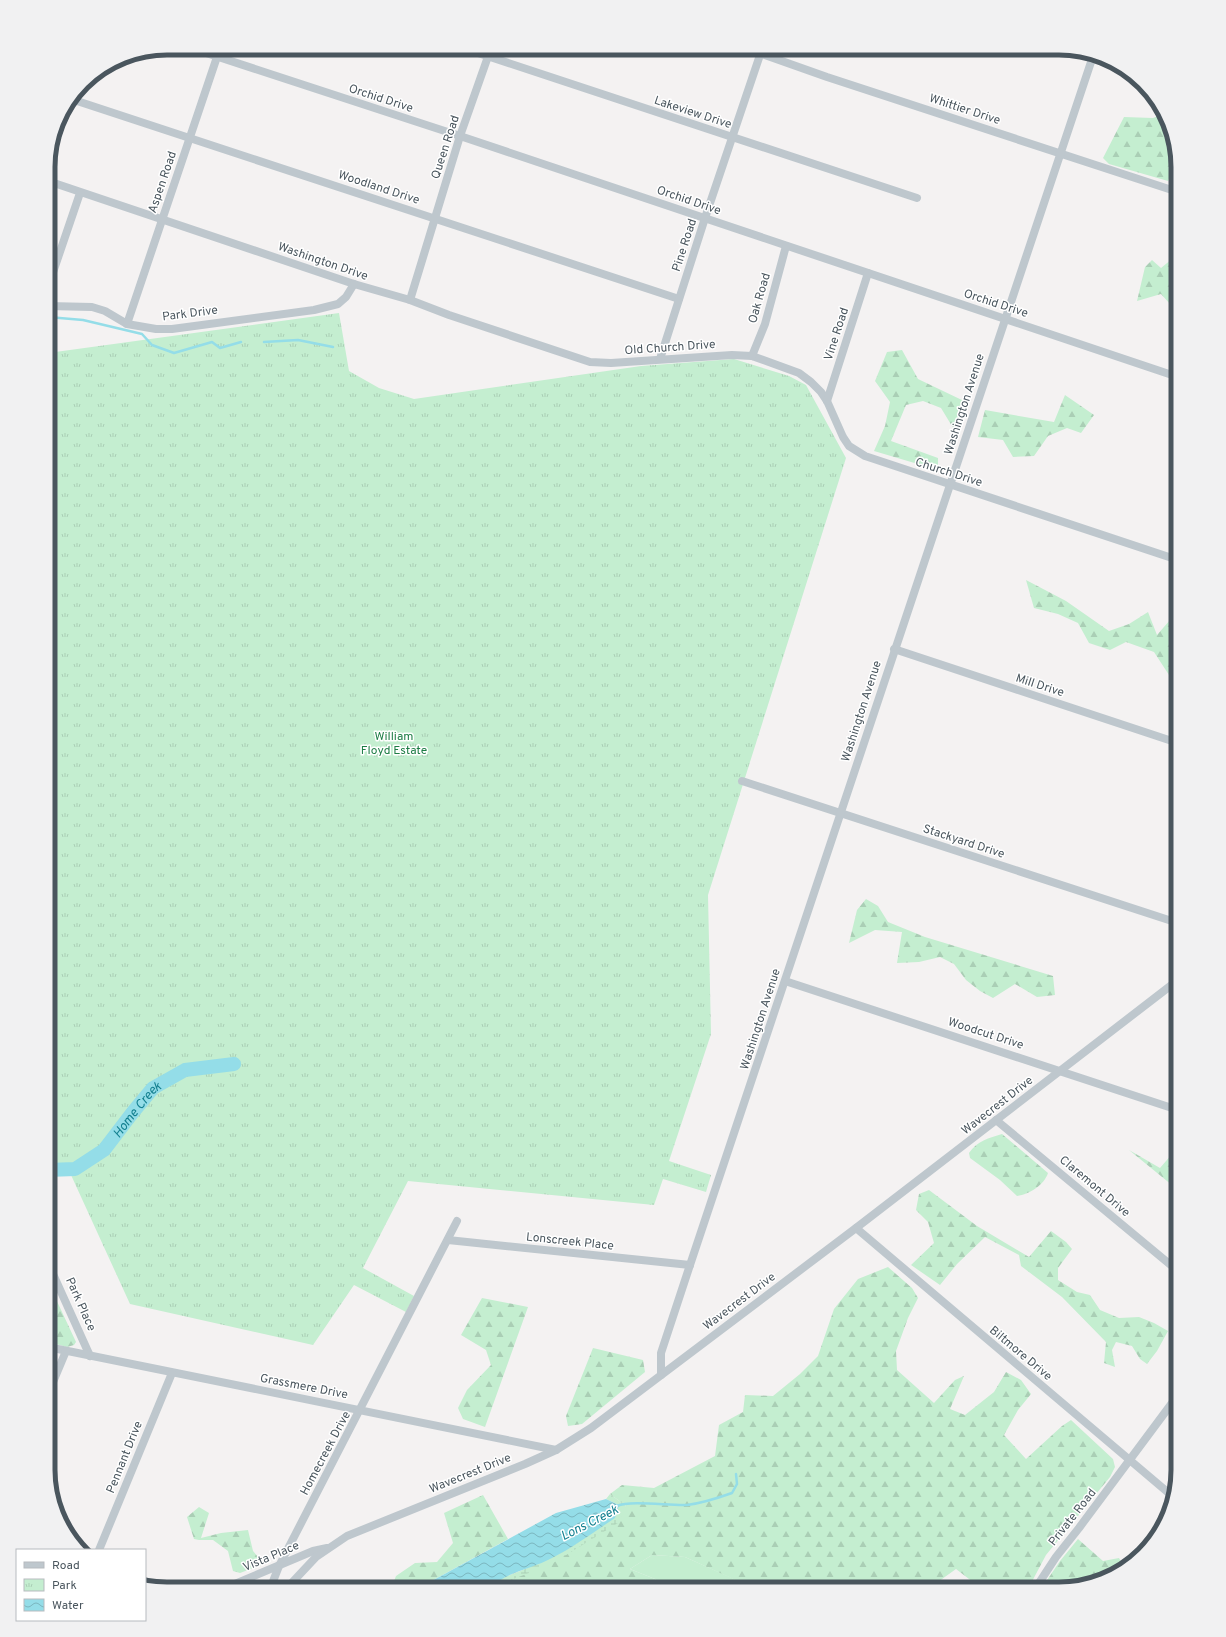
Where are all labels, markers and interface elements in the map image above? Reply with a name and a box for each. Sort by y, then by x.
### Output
street label: Orchid Drive [346,81,415,117]
street label: Whittier Drive [927,91,1002,129]
street label: Lakeview Drive [652,93,733,133]
street label: Queen Road [428,113,464,181]
street label: Aspen Road [145,149,181,215]
street label: Woodland Drive [336,167,422,209]
street label: Orchid Drive [654,182,723,219]
street label: Pine Road [669,217,701,274]
street label: Washington Drive [275,239,370,285]
street label: Oak Road [745,271,775,325]
street label: Orchid Drive [961,286,1030,322]
street label: Park Drive [161,303,219,325]
street label: Vine Road [821,306,853,363]
street label: Old Church Drive [624,337,716,359]
street label: Washington Avenue [941,352,989,457]
street label: Church Drive [913,455,984,491]
street label: Washington Avenue [838,659,886,764]
street label: Mill Drive [1013,671,1066,701]
park label: William Floyd Estate [361,729,427,759]
street label: Stackyard Drive [921,821,1007,863]
street label: Washington Avenue [737,967,785,1072]
street label: Woodcut Drive [946,1014,1026,1054]
street label: Wavecrest Drive [958,1073,1037,1139]
water label: Home Creek [110,1079,165,1142]
street label: Claremont Drive [1056,1152,1133,1221]
street label: Lonscreek Place [525,1229,615,1255]
street label: Wavecrest Drive [700,1269,779,1334]
street label: Park Place [61,1275,99,1334]
street label: Biltmore Drive [986,1323,1055,1385]
street label: Grassmere Drive [258,1371,349,1403]
street label: Homecreek Drive [297,1409,355,1498]
street label: Pennant Drive [103,1419,147,1496]
street label: Wavecrest Drive [427,1450,514,1498]
street label: Private Road [1045,1486,1100,1550]
water label: Lons Creek [558,1502,622,1545]
street label: Vista Place [241,1538,302,1576]
legend [16,1549,146,1621]
text: Road [52,1558,80,1574]
text: Park [52,1578,77,1594]
text: Water [52,1598,84,1614]

